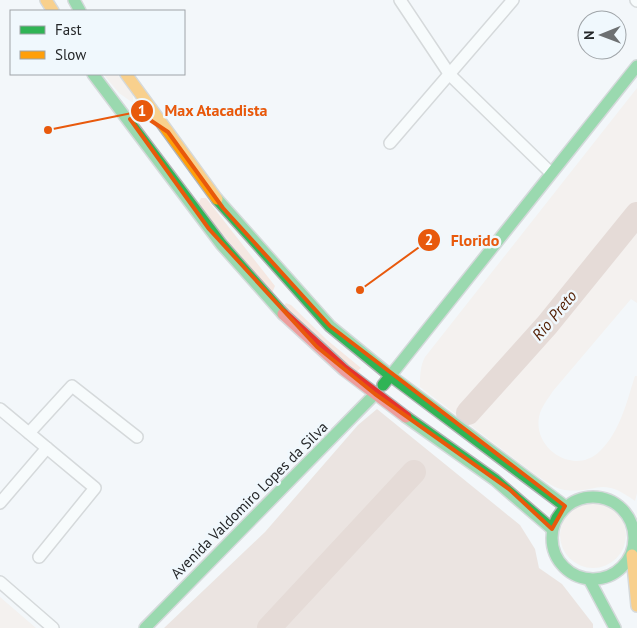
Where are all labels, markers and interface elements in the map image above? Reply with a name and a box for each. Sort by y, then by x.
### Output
legend [10,10,185,75]
north arrow [577,10,627,60]
text: Fast [55,20,82,39]
text: N [580,30,598,40]
text: Slow [55,45,86,64]
callout: Max Atacadista [129,95,278,126]
text: Max Atacadista [165,100,268,120]
text: 1 [138,101,146,120]
callout: Florido [416,224,510,255]
text: 2 [425,230,433,249]
text: Florido [451,230,500,250]
water label: Rio Preto [527,286,581,344]
street label: Avenida Valdomiro Lopes da Silva [166,417,332,583]

